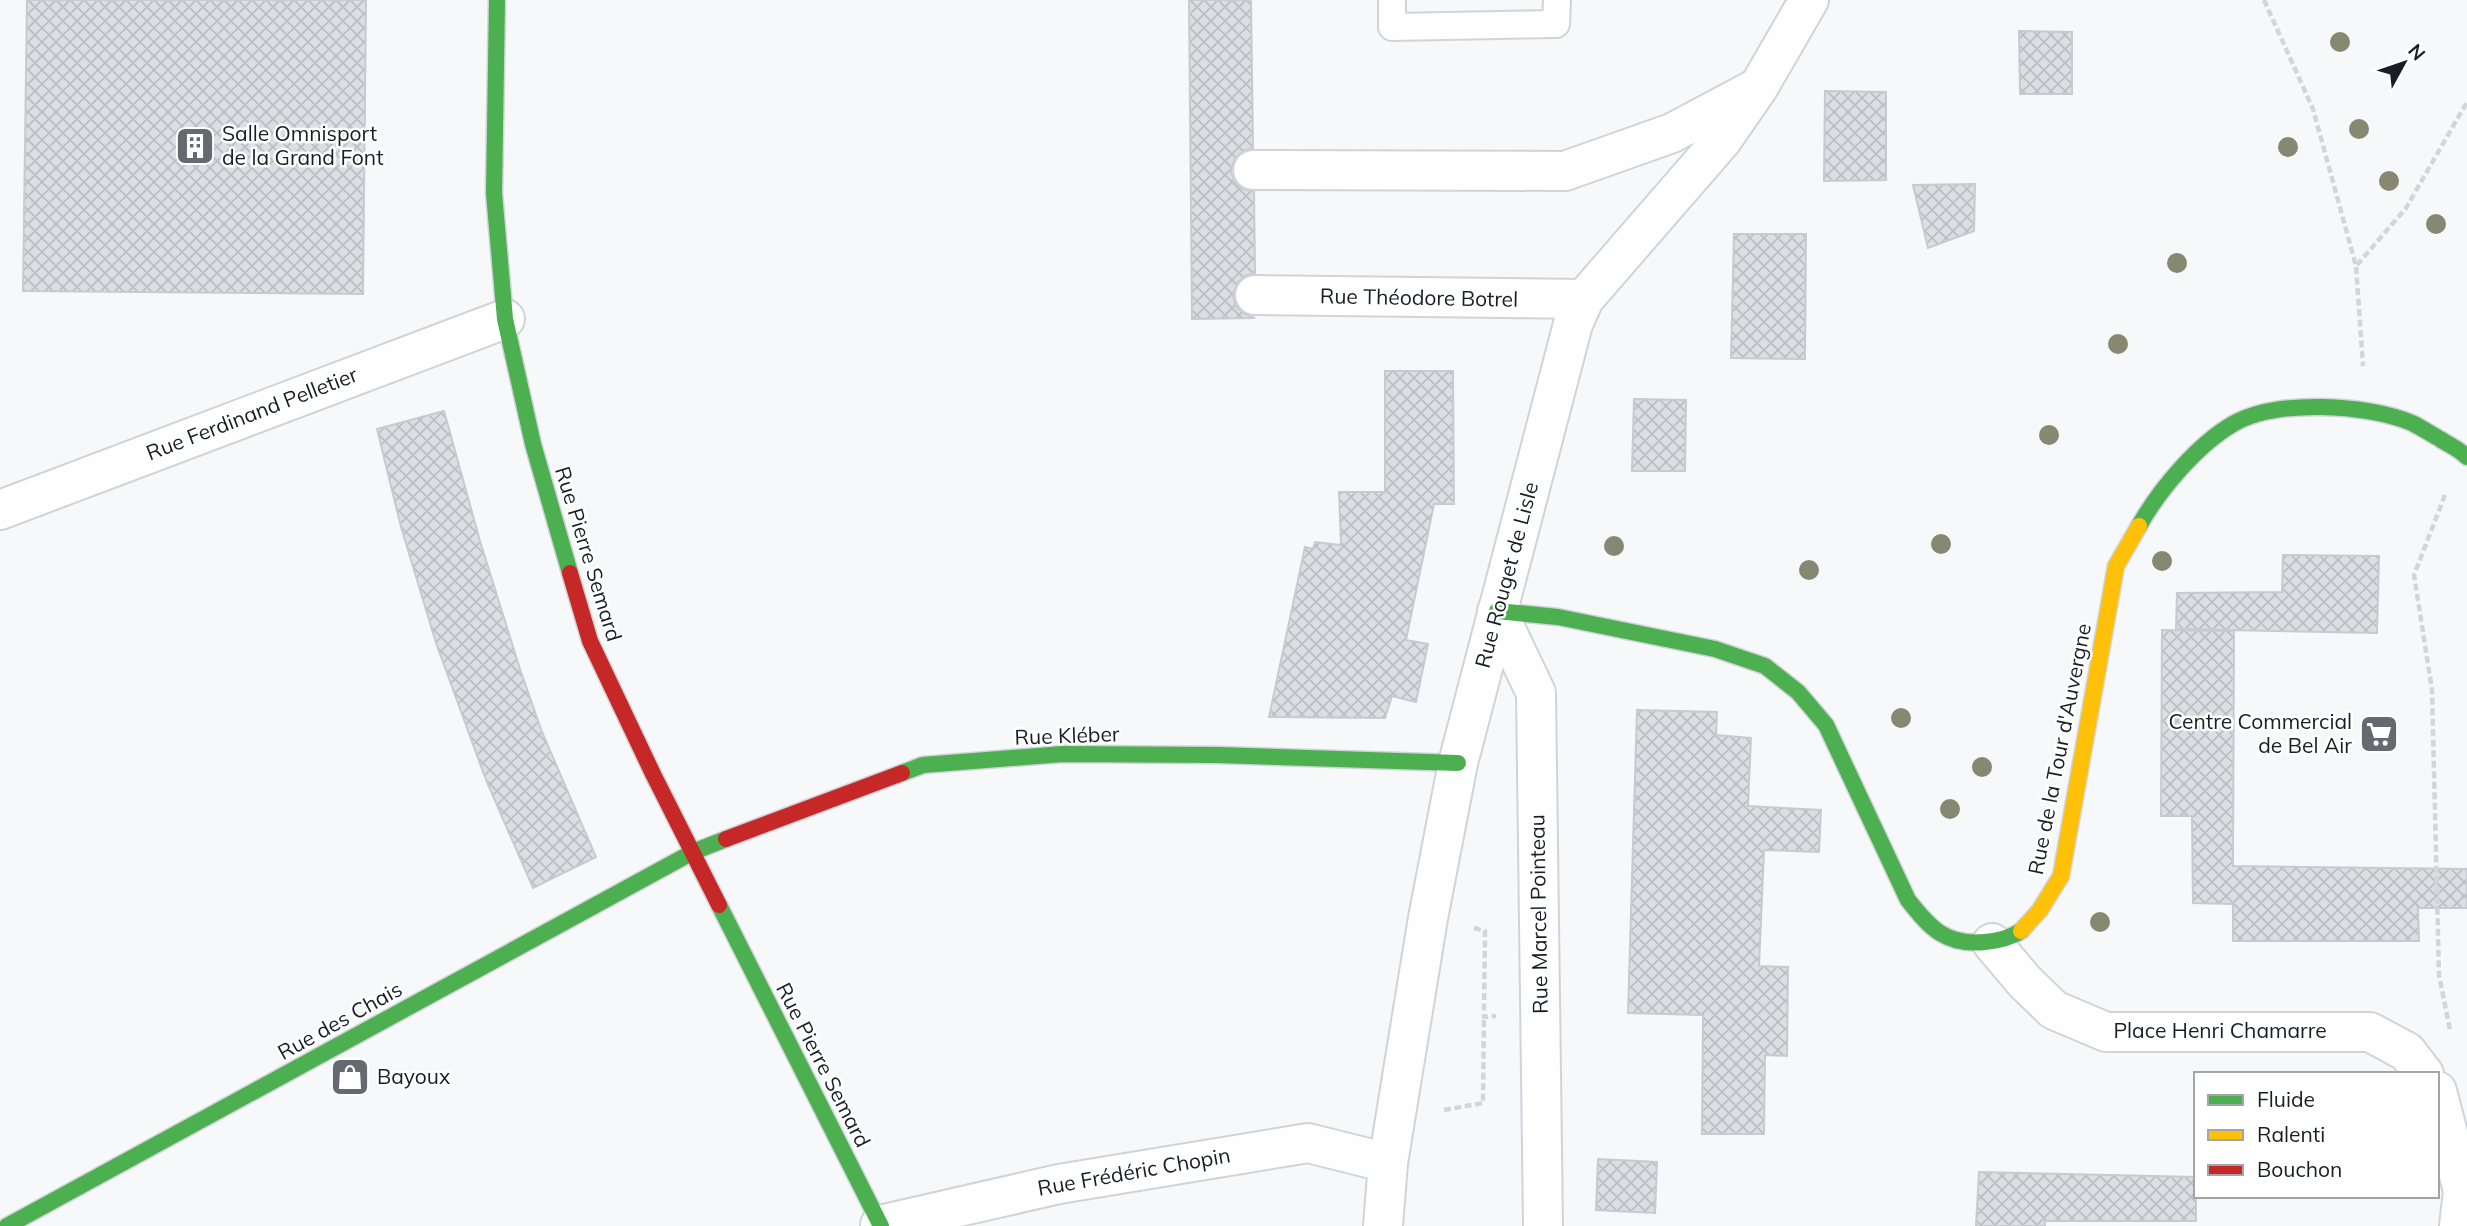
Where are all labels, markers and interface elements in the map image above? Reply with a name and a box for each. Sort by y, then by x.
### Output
north arrow [2369,28,2439,98]
text: N [2403,39,2431,65]
place label: Salle Omnisport de la Grand Font [222,120,384,170]
building icon: Salle Omnisport de la Grand Font [174,125,216,167]
street label: Rue Théodore Botrel [1320,282,1518,312]
street label: Rue Ferdinand Pelletier [142,361,361,465]
street label: Rue Pierre Semard [550,463,628,644]
street label: Rue Rouget de Lisle [1469,479,1543,671]
street label: Rue de la Tour d'Auvergne [2022,621,2096,877]
place label: Centre Commercial de Bel Air [2168,708,2352,758]
supermarket icon: Centre Commercial de Bel Air [2358,713,2400,755]
street label: Rue Kléber [1014,720,1120,750]
street label: Rue Marcel Pointeau [1523,814,1553,1014]
street label: Rue des Chais [273,975,406,1065]
street label: Rue Pierre Semard [771,978,877,1151]
street label: Place Henri Chamarre [2113,1017,2327,1043]
shop icon: Bayoux [329,1056,371,1098]
place label: Bayoux [377,1063,450,1089]
legend [2194,1072,2439,1198]
text: Fluide [2257,1086,2315,1112]
text: Ralenti [2257,1121,2325,1147]
street label: Rue Frédéric Chopin [1035,1141,1232,1201]
text: Bouchon [2257,1156,2342,1182]

